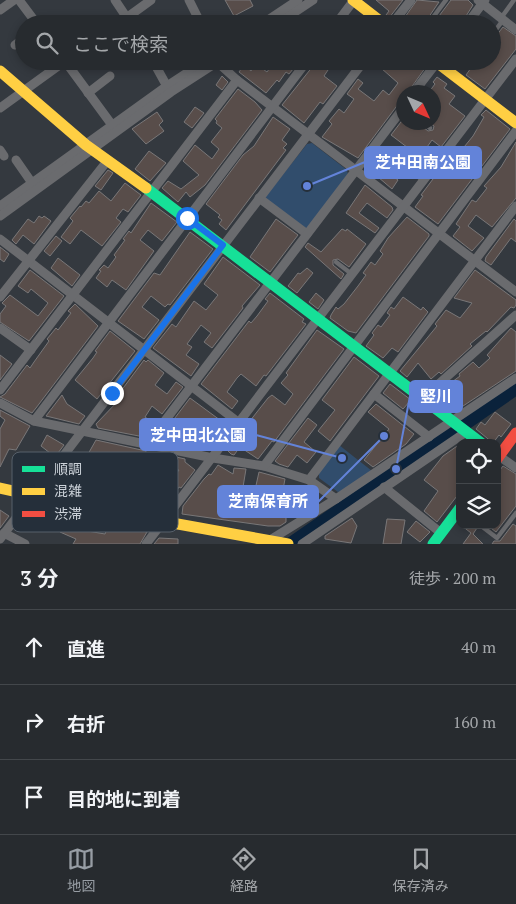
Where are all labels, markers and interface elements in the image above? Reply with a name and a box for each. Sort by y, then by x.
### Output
search box [15,15,501,70]
icon: search [33,29,61,57]
text: ここで検索 [73,31,168,56]
north arrow [396,85,441,130]
callout: 芝中田南公園 [365,147,481,178]
text: 芝中田南公園 [375,151,471,173]
route start [176,207,199,230]
callout: 竪川 [410,381,462,412]
route end [101,382,124,405]
text: 竪川 [420,385,452,407]
callout: 芝中田北公園 [140,419,256,450]
text: 芝中田北公園 [150,424,246,446]
map controls [456,439,501,529]
button: locate [456,439,501,484]
legend [12,452,178,532]
text: 順調 [54,459,82,478]
text: 混雑 [54,481,82,500]
button: layers [456,484,501,529]
callout: 芝南保育所 [218,486,318,517]
text: 芝南保育所 [228,490,308,512]
text: 渋滞 [54,504,82,523]
text: 3 分 [20,564,59,592]
text: 徒歩 · 200 m [409,567,496,589]
icon: ahead [20,633,48,661]
text: 直進 [67,636,105,661]
text: 40 m [461,636,496,658]
icon: right [20,708,48,736]
text: 右折 [67,711,105,736]
text: 160 m [453,711,496,733]
icon: arrive [20,783,48,811]
text: 目的地に到着 [67,786,181,811]
tab: 地図 [67,845,95,895]
tab: 経路 [230,845,258,895]
tab: 保存済み [393,845,449,895]

